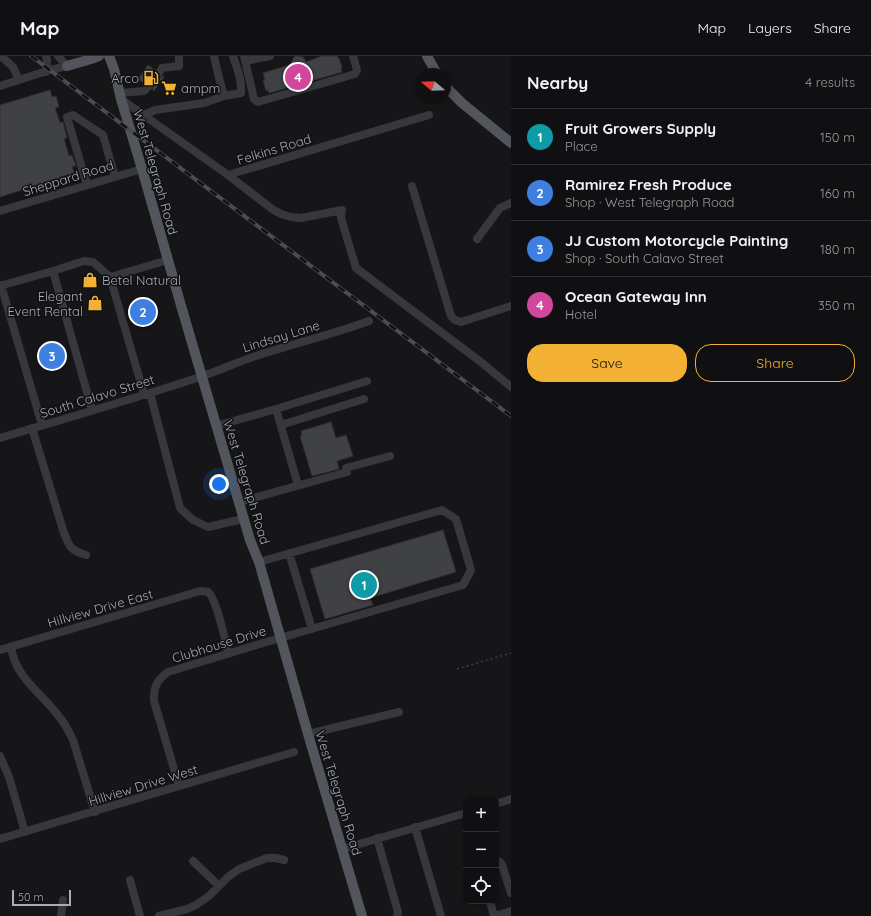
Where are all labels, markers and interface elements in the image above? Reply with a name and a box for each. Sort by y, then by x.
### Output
text: Map [20,16,59,40]
text: Map [697,19,726,37]
text: Layers [748,19,792,37]
text: Share [814,19,851,37]
pin: 4 [285,62,311,92]
north arrow [415,68,451,104]
fuel station icon: Arco [142,69,160,87]
place label: Arco [111,70,139,86]
text: Nearby [527,72,588,93]
text: 4 results [805,74,855,90]
supermarket icon: ampm [160,79,178,97]
place label: ampm [181,80,220,96]
street label: West Telegraph Road [130,108,182,236]
text: Fruit Growers Supply [565,119,716,138]
text: 1 [537,129,543,145]
text: 150 m [820,129,855,145]
street label: Felkins Road [235,130,313,168]
text: Place [565,138,598,154]
street label: Sheppard Road [21,157,115,199]
text: Ramirez Fresh Produce [565,175,732,194]
text: 2 [536,185,544,201]
text: 160 m [820,185,855,201]
text: Shop · West Telegraph Road [565,194,735,210]
text: JJ Custom Motorcycle Painting [565,231,788,250]
text: 3 [537,241,543,257]
text: 180 m [820,241,855,257]
text: Shop · South Calavo Street [565,250,724,266]
shop icon: Betel Natural [81,271,99,289]
place label: Betel Natural [102,272,181,288]
text: Ocean Gateway Inn [565,287,707,306]
place label: Elegant Event Rental [7,288,83,319]
shop icon: Elegant Event Rental [86,294,104,312]
pin: 2 [130,297,156,327]
text: 4 [536,297,544,313]
text: 350 m [818,297,855,313]
text: Hotel [565,306,597,322]
street label: Lindsay Lane [241,317,321,355]
pin: 3 [39,341,65,371]
button: Save [527,344,687,382]
button: Share [695,344,855,382]
street label: South Calavo Street [38,371,156,421]
street label: West Telegraph Road [220,418,274,546]
your location [209,474,229,494]
pin: 1 [351,570,377,600]
street label: Hillview Drive East [46,585,154,631]
street label: Clubhouse Drive [170,622,268,666]
street label: West Telegraph Road [312,729,366,857]
street label: Hillview Drive West [87,761,199,809]
map controls [463,796,499,904]
button: + [463,796,499,832]
button: − [463,832,499,868]
button: locate [463,868,499,904]
scale bar [12,888,71,907]
text: 50 m [18,890,44,904]

